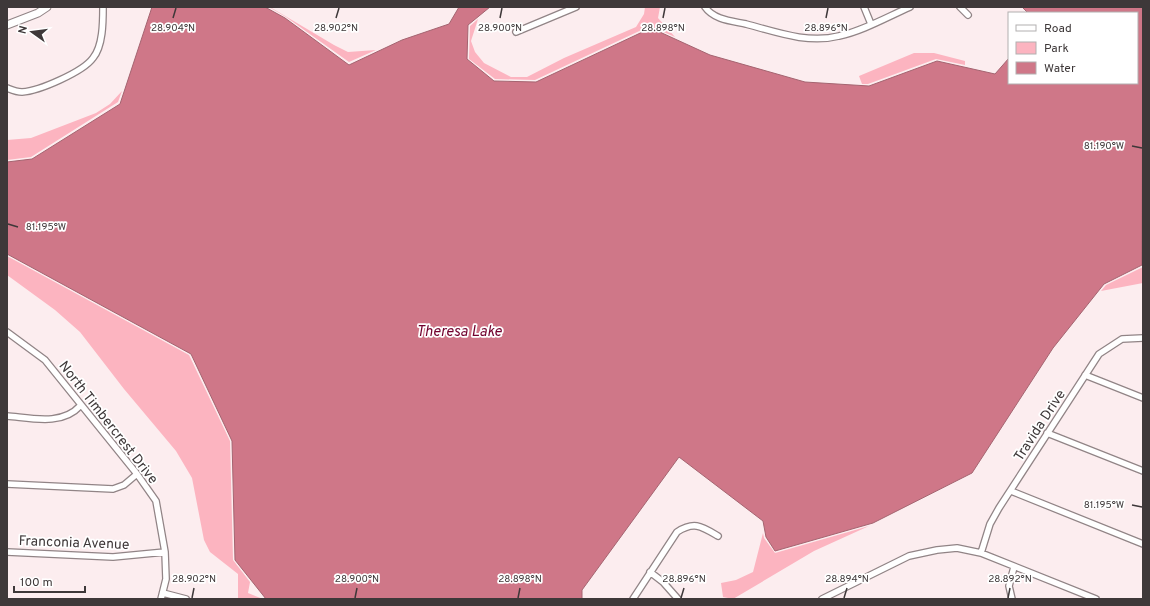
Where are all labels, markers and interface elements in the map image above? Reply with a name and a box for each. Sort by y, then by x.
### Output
north arrow [12,12,52,52]
legend [1008,12,1138,84]
text: Road [1044,21,1072,37]
text: 28.904°N [151,22,195,35]
text: 28.902°N [314,22,358,35]
text: 28.900°N [478,22,522,35]
text: 28.898°N [641,22,685,35]
text: 28.896°N [804,22,848,35]
text: N [16,24,31,35]
text: Park [1044,41,1069,57]
text: Water [1044,61,1076,77]
text: 81.190°W [1084,140,1124,153]
text: 81.195°W [26,221,66,234]
water label: Theresa Lake [416,323,502,342]
street label: North Timbercrest Drive [55,358,161,488]
street label: Travida Drive [1011,387,1070,465]
text: 81.195°W [1084,499,1124,512]
street label: Franconia Avenue [18,533,130,554]
scale bar [14,568,85,594]
text: 28.902°N [172,573,216,586]
text: 28.900°N [335,573,379,586]
text: 28.898°N [498,573,542,586]
text: 28.896°N [662,573,706,586]
text: 28.894°N [825,573,869,586]
text: 28.892°N [988,573,1032,586]
text: 100 m [20,575,53,591]

